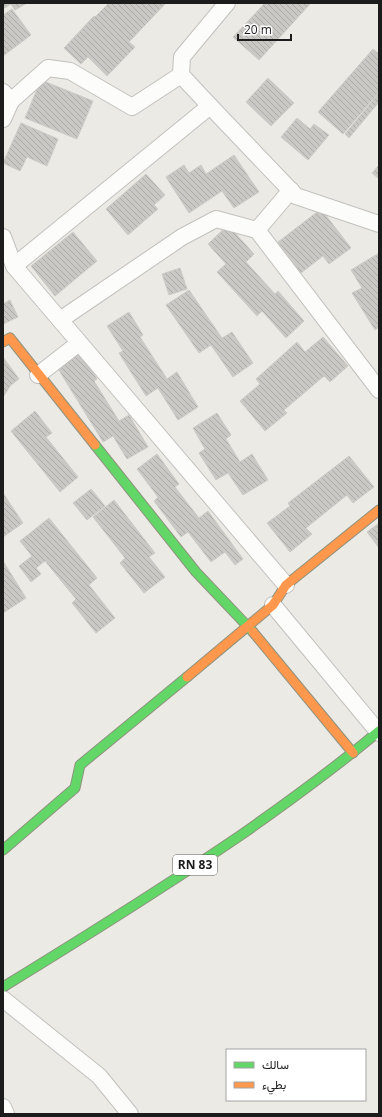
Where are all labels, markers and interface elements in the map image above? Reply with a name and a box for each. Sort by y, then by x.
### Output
scale bar [238,16,291,42]
text: 20 m [244,21,272,38]
road number: RN 83 [173,855,217,875]
legend [226,1049,366,1101]
text: سالك [262,1056,289,1073]
text: بطيء [262,1076,286,1095]

